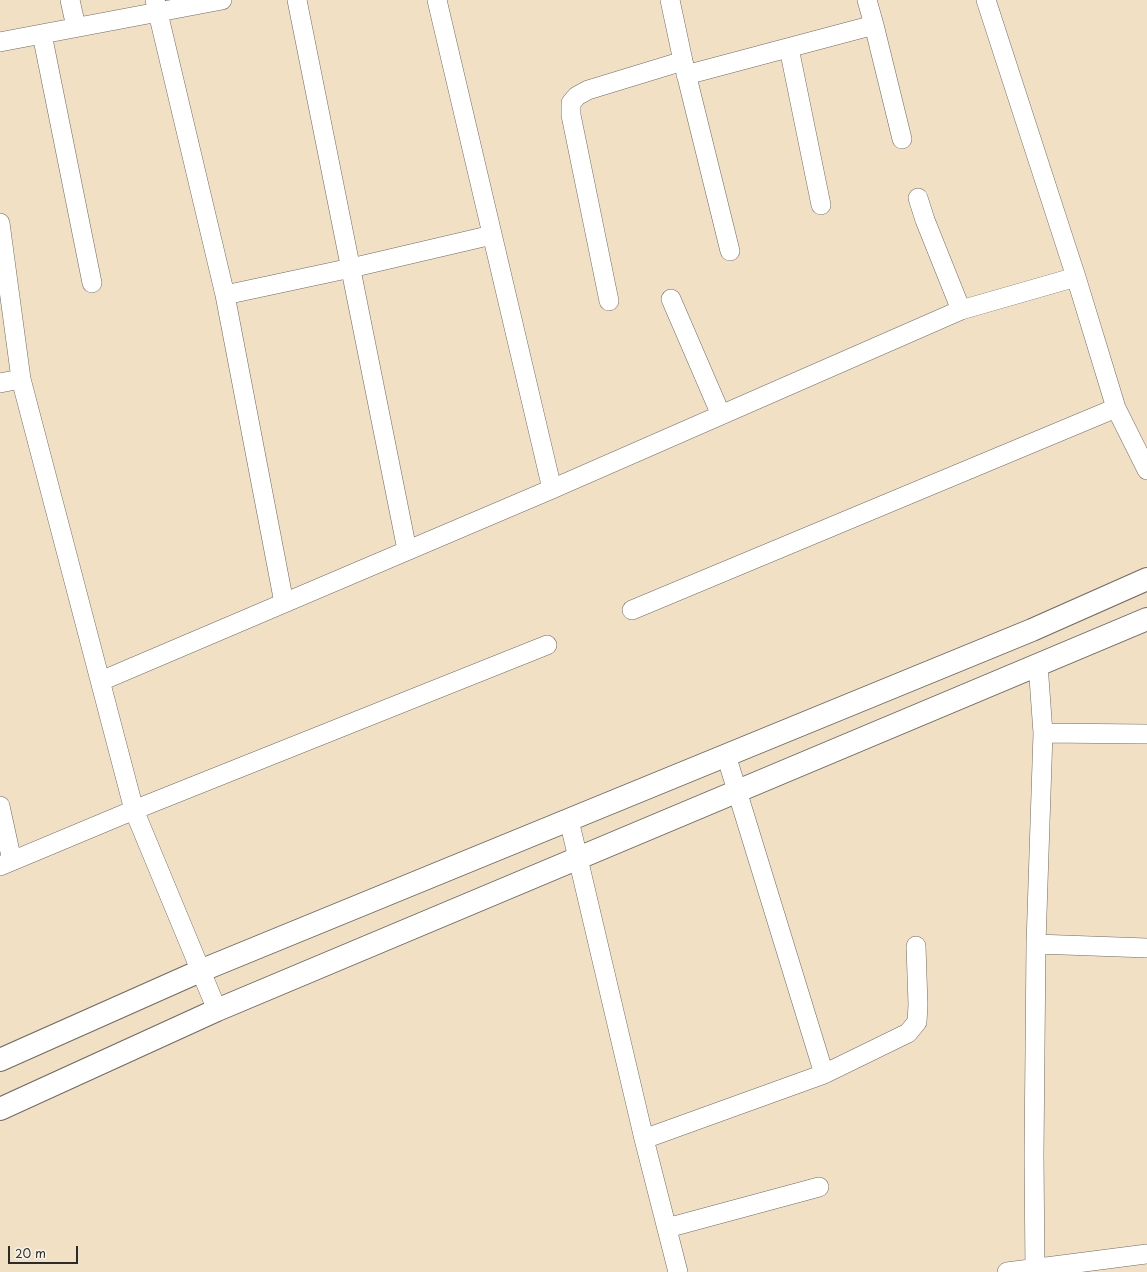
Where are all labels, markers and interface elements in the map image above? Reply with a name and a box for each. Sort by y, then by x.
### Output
scale bar [10,1238,80,1264]
text: 20 m [15,1244,46,1262]

